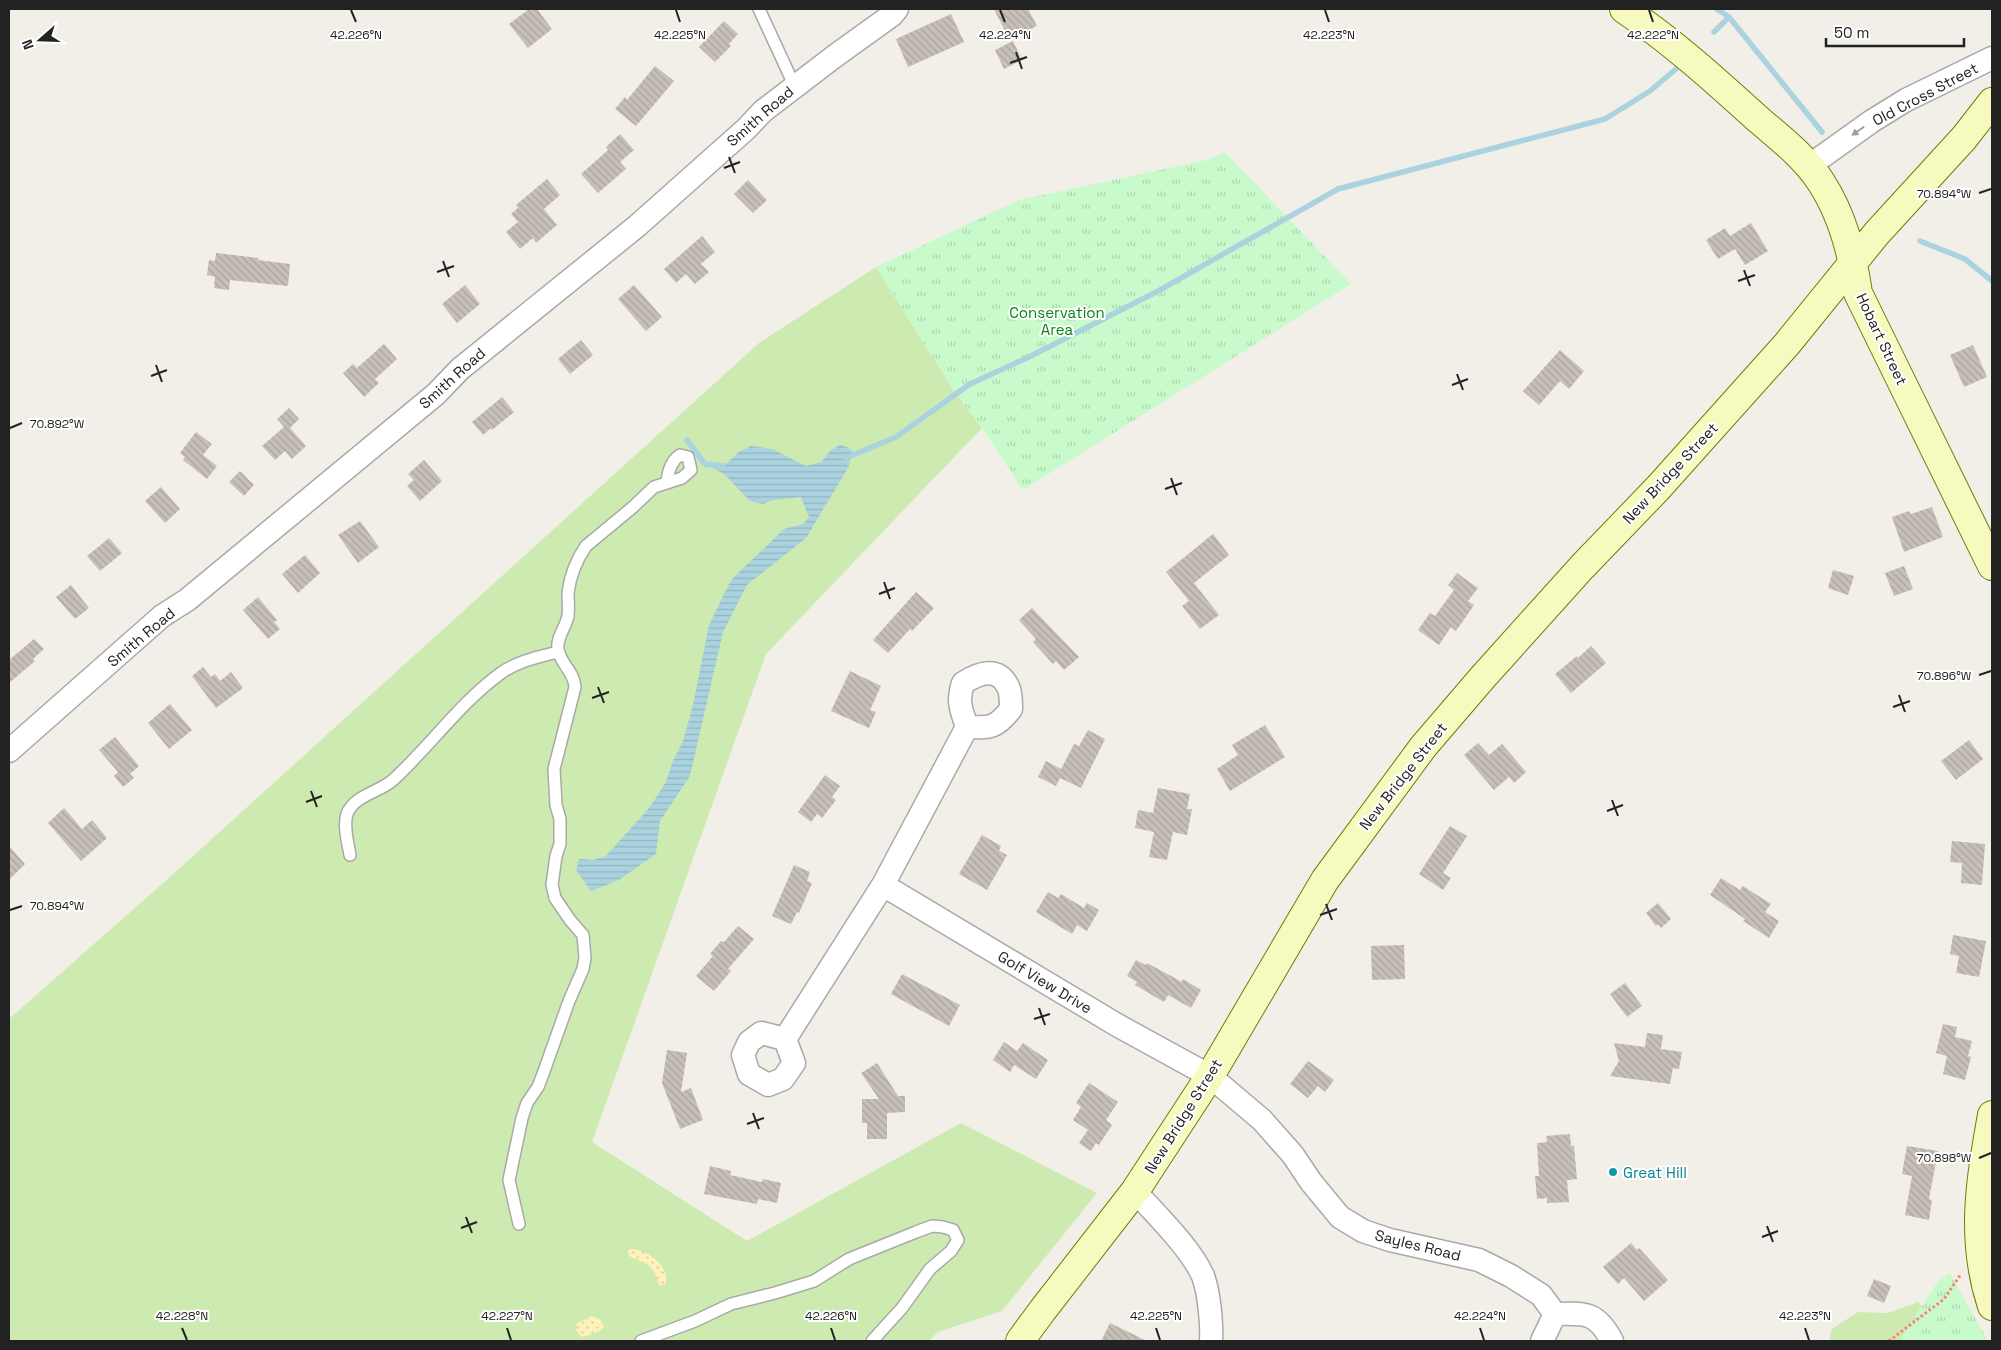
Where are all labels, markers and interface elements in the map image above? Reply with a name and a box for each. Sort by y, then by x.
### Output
north arrow [15,15,65,65]
scale bar [1826,15,1964,47]
text: 50 m [1834,23,1869,42]
text: 42.226°N [330,27,382,43]
text: 42.225°N [654,27,706,43]
text: 42.224°N [979,27,1031,43]
text: 42.223°N [1303,27,1355,43]
text: 42.222°N [1627,27,1679,43]
text: N [18,37,38,52]
street label: Old Cross Street [1869,58,1981,130]
street label: Smith Road [723,82,797,150]
one-way arrow [1851,126,1865,136]
text: 70.894°W [1917,186,1972,202]
street label: Hobart Street [1852,290,1912,388]
park label: Conservation Area [1009,303,1105,339]
street label: Smith Road [415,343,489,413]
text: 70.892°W [30,416,85,432]
street label: New Bridge Street [1618,418,1722,528]
street label: Smith Road [103,603,179,671]
text: 70.896°W [1917,668,1972,684]
street label: New Bridge Street [1355,718,1451,834]
text: 70.894°W [30,898,85,914]
street label: Golf View Drive [994,946,1096,1018]
street label: New Bridge Street [1140,1055,1226,1177]
text: 70.898°W [1917,1150,1972,1166]
place label: Great Hill [1623,1163,1687,1182]
marker: Great Hill [1607,1166,1619,1178]
street label: Sayles Road [1373,1225,1463,1265]
text: 42.228°N [156,1308,208,1324]
text: 42.227°N [481,1308,533,1324]
text: 42.226°N [805,1308,857,1324]
text: 42.225°N [1130,1308,1182,1324]
text: 42.224°N [1454,1308,1506,1324]
text: 42.223°N [1779,1308,1831,1324]

